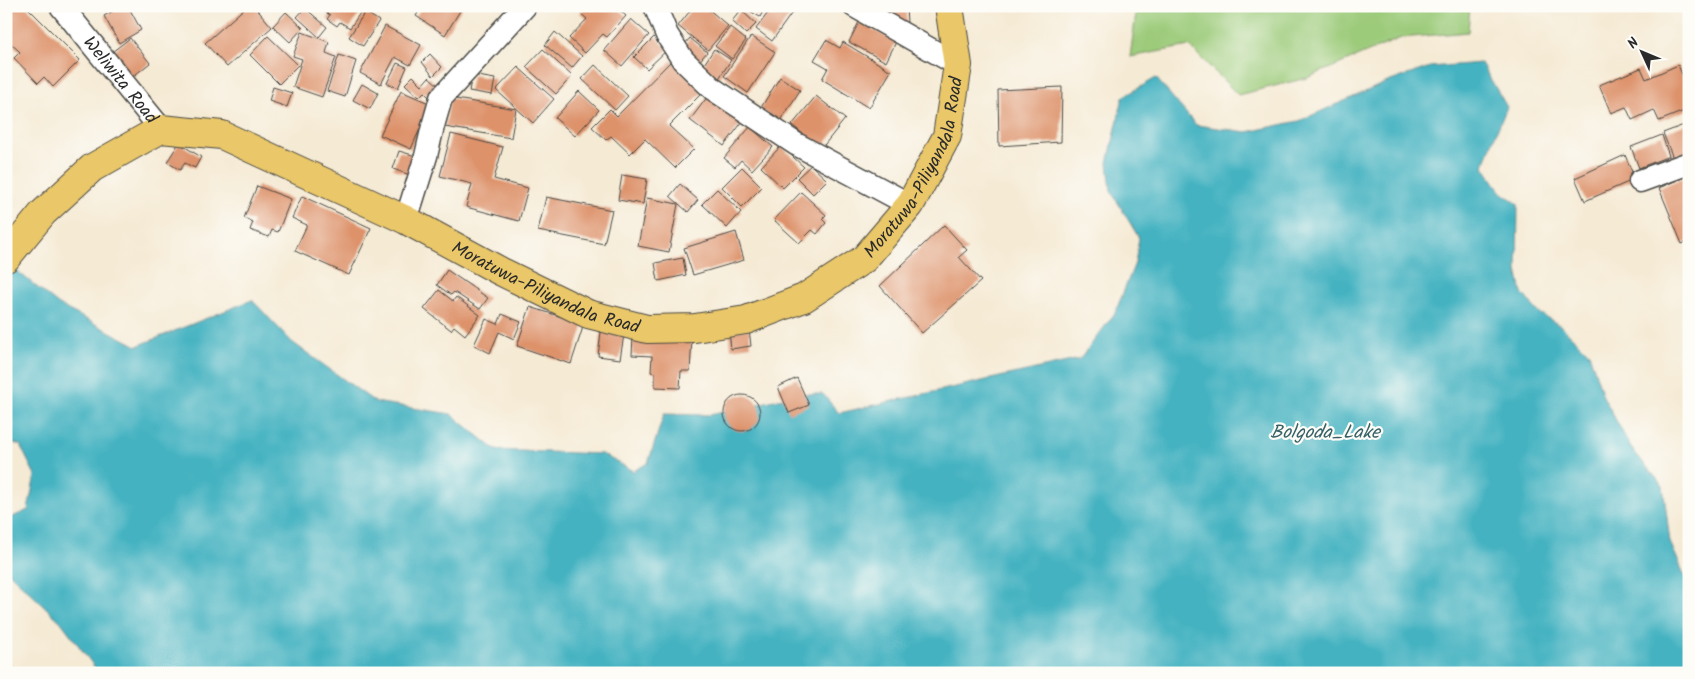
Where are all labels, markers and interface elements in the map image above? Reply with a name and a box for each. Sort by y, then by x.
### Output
north arrow [1618,28,1668,78]
street label: Weliwita Road [75,30,165,132]
text: N [1622,33,1644,54]
street label: Moratuwa-Piliyandala Road [857,74,972,266]
street label: Moratuwa-Piliyandala Road [446,234,644,343]
water label: Bolgoda_Lake [1270,418,1382,448]

